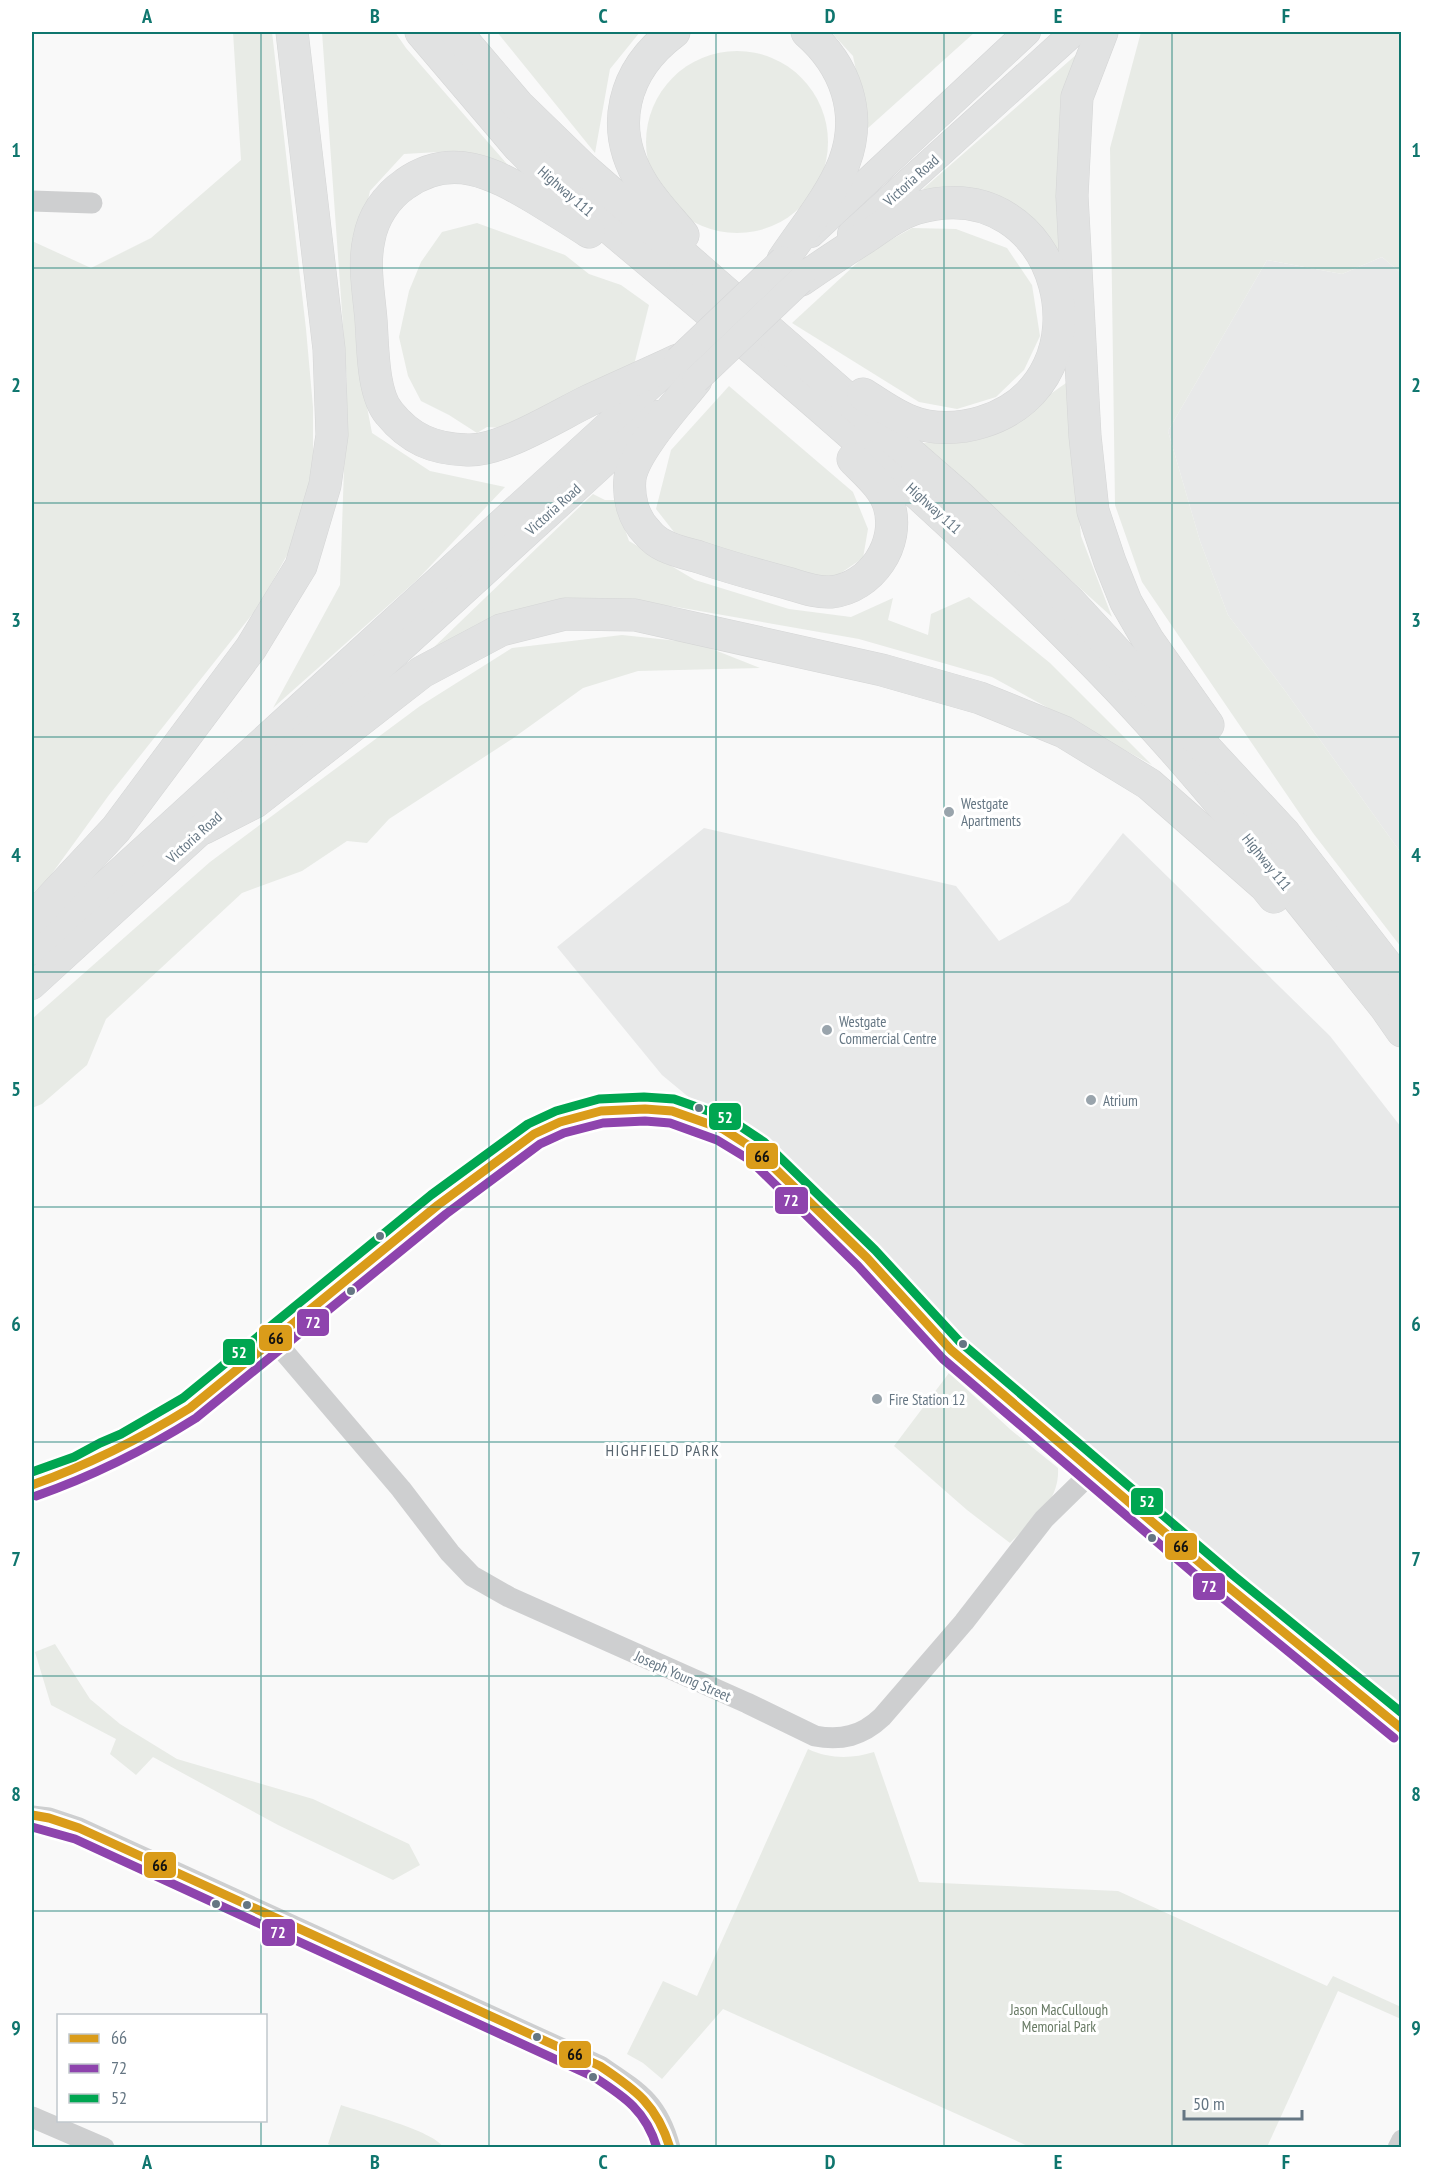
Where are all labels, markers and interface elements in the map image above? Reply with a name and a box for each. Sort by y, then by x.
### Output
text: A [141,3,153,29]
text: B [370,3,380,29]
text: C [598,3,608,29]
text: D [825,3,836,29]
text: E [1054,3,1062,29]
text: F [1282,3,1290,29]
text: 1 [11,137,21,163]
text: 1 [1411,137,1421,163]
street label: Victoria Road [879,150,943,211]
street label: Highway 111 [534,162,598,220]
text: 2 [11,372,21,398]
text: 2 [1411,372,1421,398]
street label: Highway 111 [902,478,966,538]
street label: Victoria Road [521,479,585,540]
text: 3 [11,607,21,633]
text: 3 [1411,607,1421,633]
place label: Westgate Apartments [961,794,1021,830]
marker: Westgate Apartments [942,805,956,819]
street label: Victoria Road [162,807,226,868]
street label: Highway 111 [1238,830,1296,894]
text: 4 [11,842,21,868]
text: 4 [1411,842,1421,868]
place label: Westgate Commercial Centre [839,1012,937,1048]
marker: Westgate Commercial Centre [820,1023,834,1037]
text: 5 [11,1076,21,1102]
text: 5 [1411,1076,1421,1102]
place label: Atrium [1103,1091,1138,1110]
marker: Atrium [1084,1093,1098,1107]
unlabelled marker [693,1102,705,1114]
line badge: 52 [708,1102,742,1131]
text: 52 [717,1107,733,1127]
line badge: 66 [745,1142,779,1170]
text: 66 [754,1146,770,1166]
line badge: 72 [774,1186,809,1215]
text: 72 [783,1190,799,1210]
unlabelled marker [374,1230,386,1242]
unlabelled marker [345,1285,357,1297]
line badge: 72 [296,1308,330,1337]
text: 6 [11,1311,21,1337]
text: 6 [1411,1311,1421,1337]
text: 72 [305,1312,321,1332]
line badge: 66 [258,1324,293,1352]
text: 66 [268,1328,284,1348]
line badge: 52 [222,1338,256,1366]
unlabelled marker [957,1338,969,1350]
text: 52 [231,1342,247,1362]
place label: Fire Station 12 [889,1390,966,1409]
marker: Fire Station 12 [870,1392,884,1406]
district label: HIGHFIELD PARK [606,1440,720,1460]
line badge: 52 [1130,1487,1164,1516]
text: 52 [1139,1491,1155,1511]
unlabelled marker [1146,1532,1158,1544]
line badge: 66 [1164,1532,1198,1561]
text: 66 [1173,1536,1189,1556]
text: 7 [11,1546,21,1572]
text: 7 [1411,1546,1421,1572]
line badge: 72 [1192,1572,1226,1601]
text: 72 [1201,1576,1217,1596]
street label: Joseph Young Street [631,1646,734,1706]
text: 8 [11,1781,21,1807]
text: 8 [1411,1781,1421,1807]
line badge: 66 [143,1851,177,1879]
text: 66 [152,1855,168,1875]
unlabelled marker [210,1898,222,1910]
unlabelled marker [241,1899,253,1911]
line badge: 72 [261,1918,296,1947]
text: 72 [270,1922,286,1942]
park label: Jason MacCullough Memorial Park [1009,2000,1108,2036]
legend [57,2014,267,2122]
text: 9 [11,2015,21,2041]
text: 9 [1411,2015,1421,2041]
text: 66 [111,2026,127,2049]
unlabelled marker [531,2031,543,2043]
line badge: 66 [558,2040,592,2069]
text: 66 [567,2044,583,2064]
text: 72 [111,2056,127,2079]
unlabelled marker [587,2071,599,2083]
scale bar [1184,2083,1302,2121]
text: 52 [111,2086,127,2109]
text: 50 m [1193,2092,1225,2115]
text: A [141,2149,153,2175]
text: B [370,2149,380,2175]
text: C [598,2149,608,2175]
text: D [825,2149,836,2175]
text: E [1054,2149,1062,2175]
text: F [1282,2149,1290,2175]

